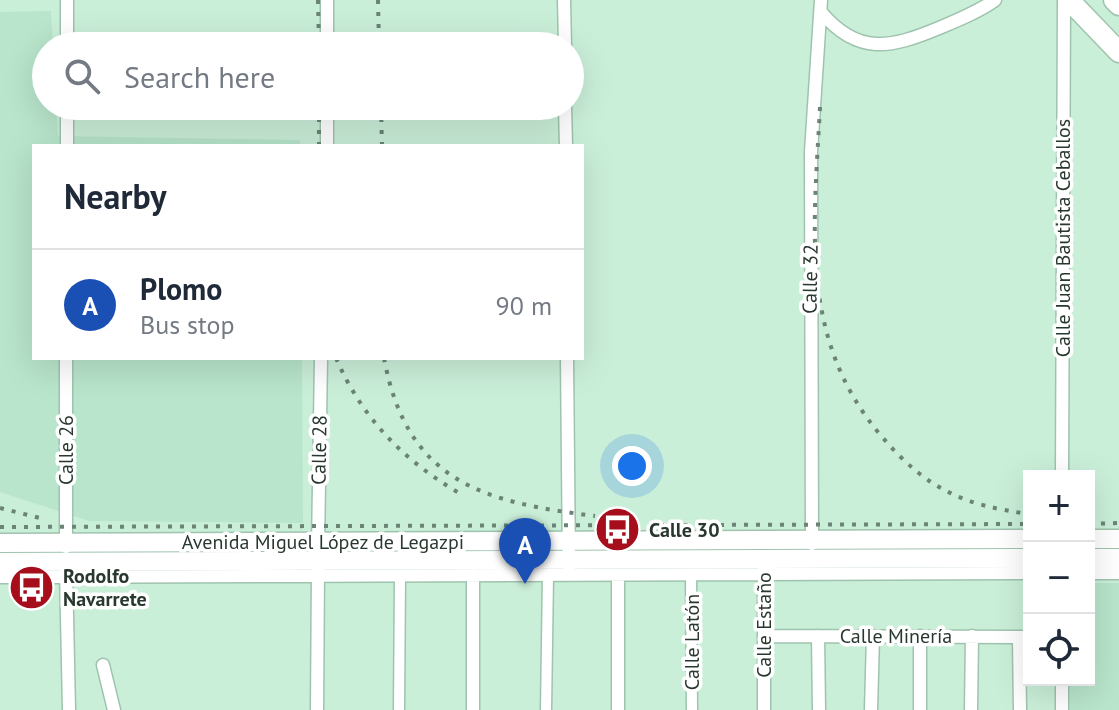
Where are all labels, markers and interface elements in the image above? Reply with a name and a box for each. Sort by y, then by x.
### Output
search box [32,32,584,120]
icon: search [60,54,104,98]
text: Search here [124,57,275,96]
street label: Calle Juan Bautista Ceballos [1050,119,1076,357]
text: Nearby [64,174,166,218]
street label: Calle 32 [796,244,824,314]
text: Plomo [140,269,222,308]
text: A [82,289,98,322]
text: 90 m [496,289,552,322]
text: Bus stop [140,308,235,341]
street label: Calle 26 [53,415,79,485]
street label: Calle 28 [305,415,333,485]
your location [612,446,652,486]
map controls [1023,470,1095,686]
button: + [1023,470,1095,542]
bus stop icon: Calle 30 [594,506,642,554]
place label: Calle 30 [649,517,720,543]
pin: A [499,518,551,584]
street label: Avenida Miguel López de Legazpi [182,529,464,555]
button: − [1023,542,1095,614]
bus stop icon: Rodolfo Navarrete [8,563,56,611]
place label: Rodolfo Navarrete [63,563,147,612]
street label: Calle Estaño [751,572,777,678]
street label: Calle Latón [679,594,705,690]
button: locate [1023,614,1095,686]
street label: Calle Minería [840,623,952,649]

